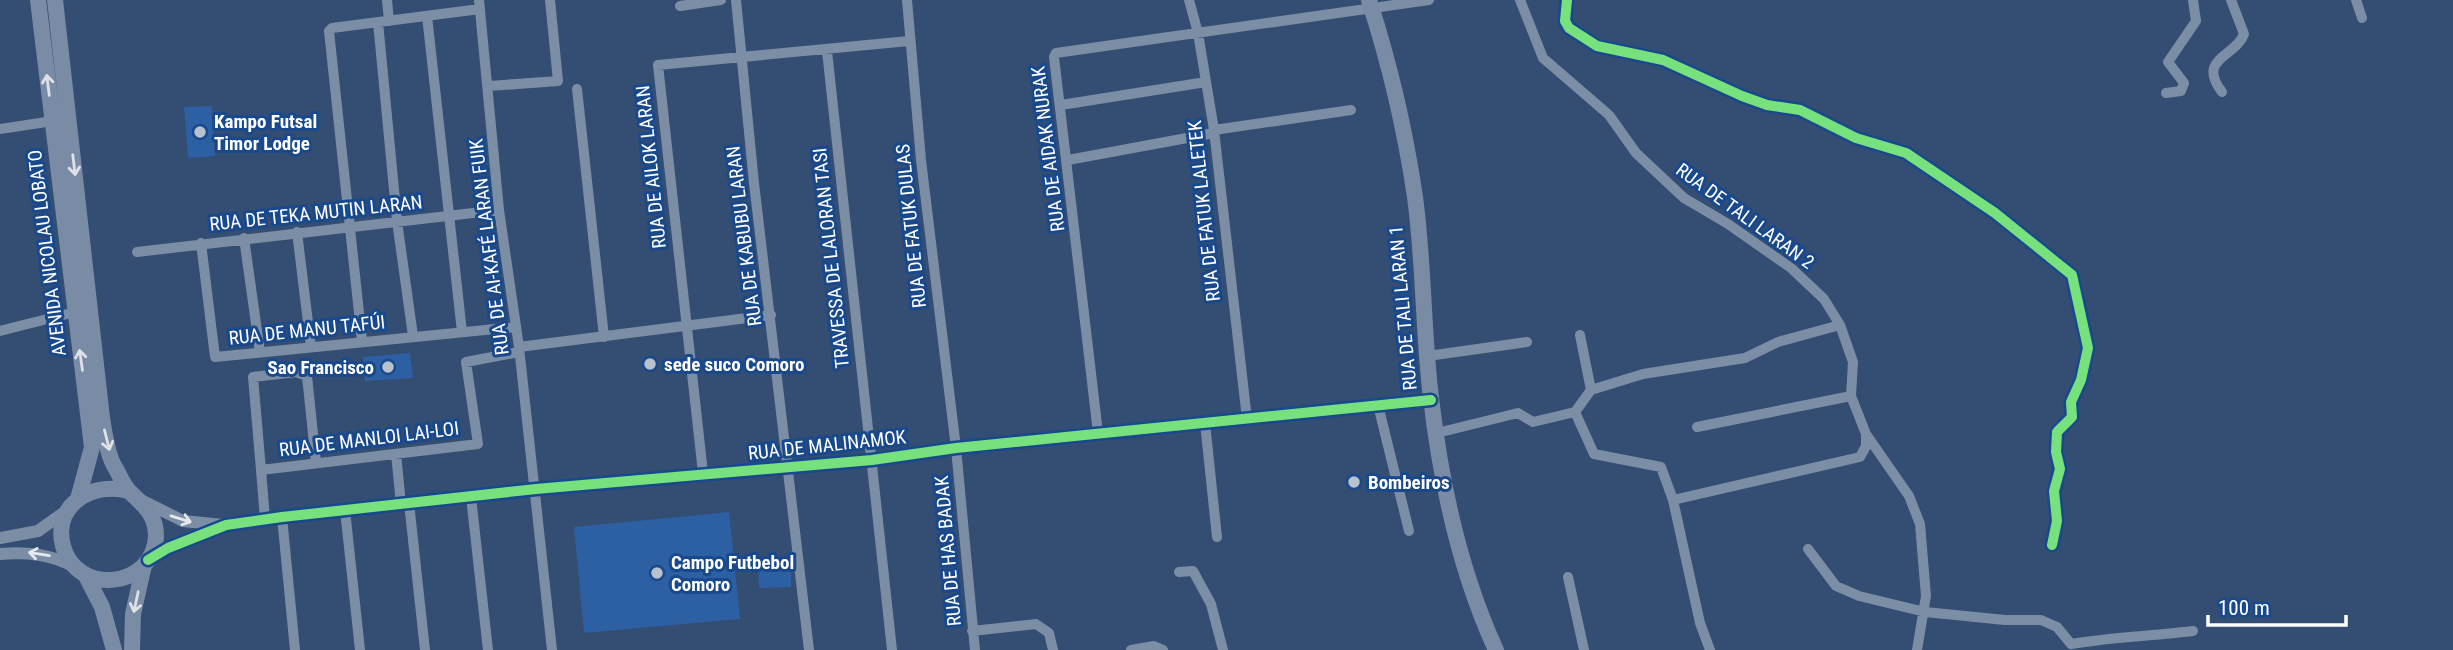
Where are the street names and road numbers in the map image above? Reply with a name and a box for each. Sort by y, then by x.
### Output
street label: RUA DE AIDAK NURAK [1026,64,1070,233]
street label: RUA DE AILOK LARAN [631,84,671,250]
street label: RUA DE FATUK LALETEK [1183,119,1225,303]
street label: RUA DE AI-KAFÉ LARAN FUIK [464,137,514,356]
street label: RUA DE FATUK DULAS [891,143,931,309]
street label: RUA DE KABUBU LARAN [722,145,766,327]
street label: TRAVESSA DE LALORAN TASI [808,147,854,369]
street label: AVENIDA NICOLAU LOBATO [23,149,71,357]
street label: RUA DE TALI LARAN 2 [1671,158,1819,274]
street label: RUA DE TEKA MUTIN LARAN [208,190,424,236]
street label: RUA DE TALI LARAN 1 [1384,225,1422,391]
street label: RUA DE MANU TAFÚI [228,310,386,350]
street label: RUA DE MANLOI LAI-LOI [278,417,460,461]
street label: RUA DE MALINAMOK [747,425,908,465]
street label: RUA DE HAS BADAK [930,474,966,627]

